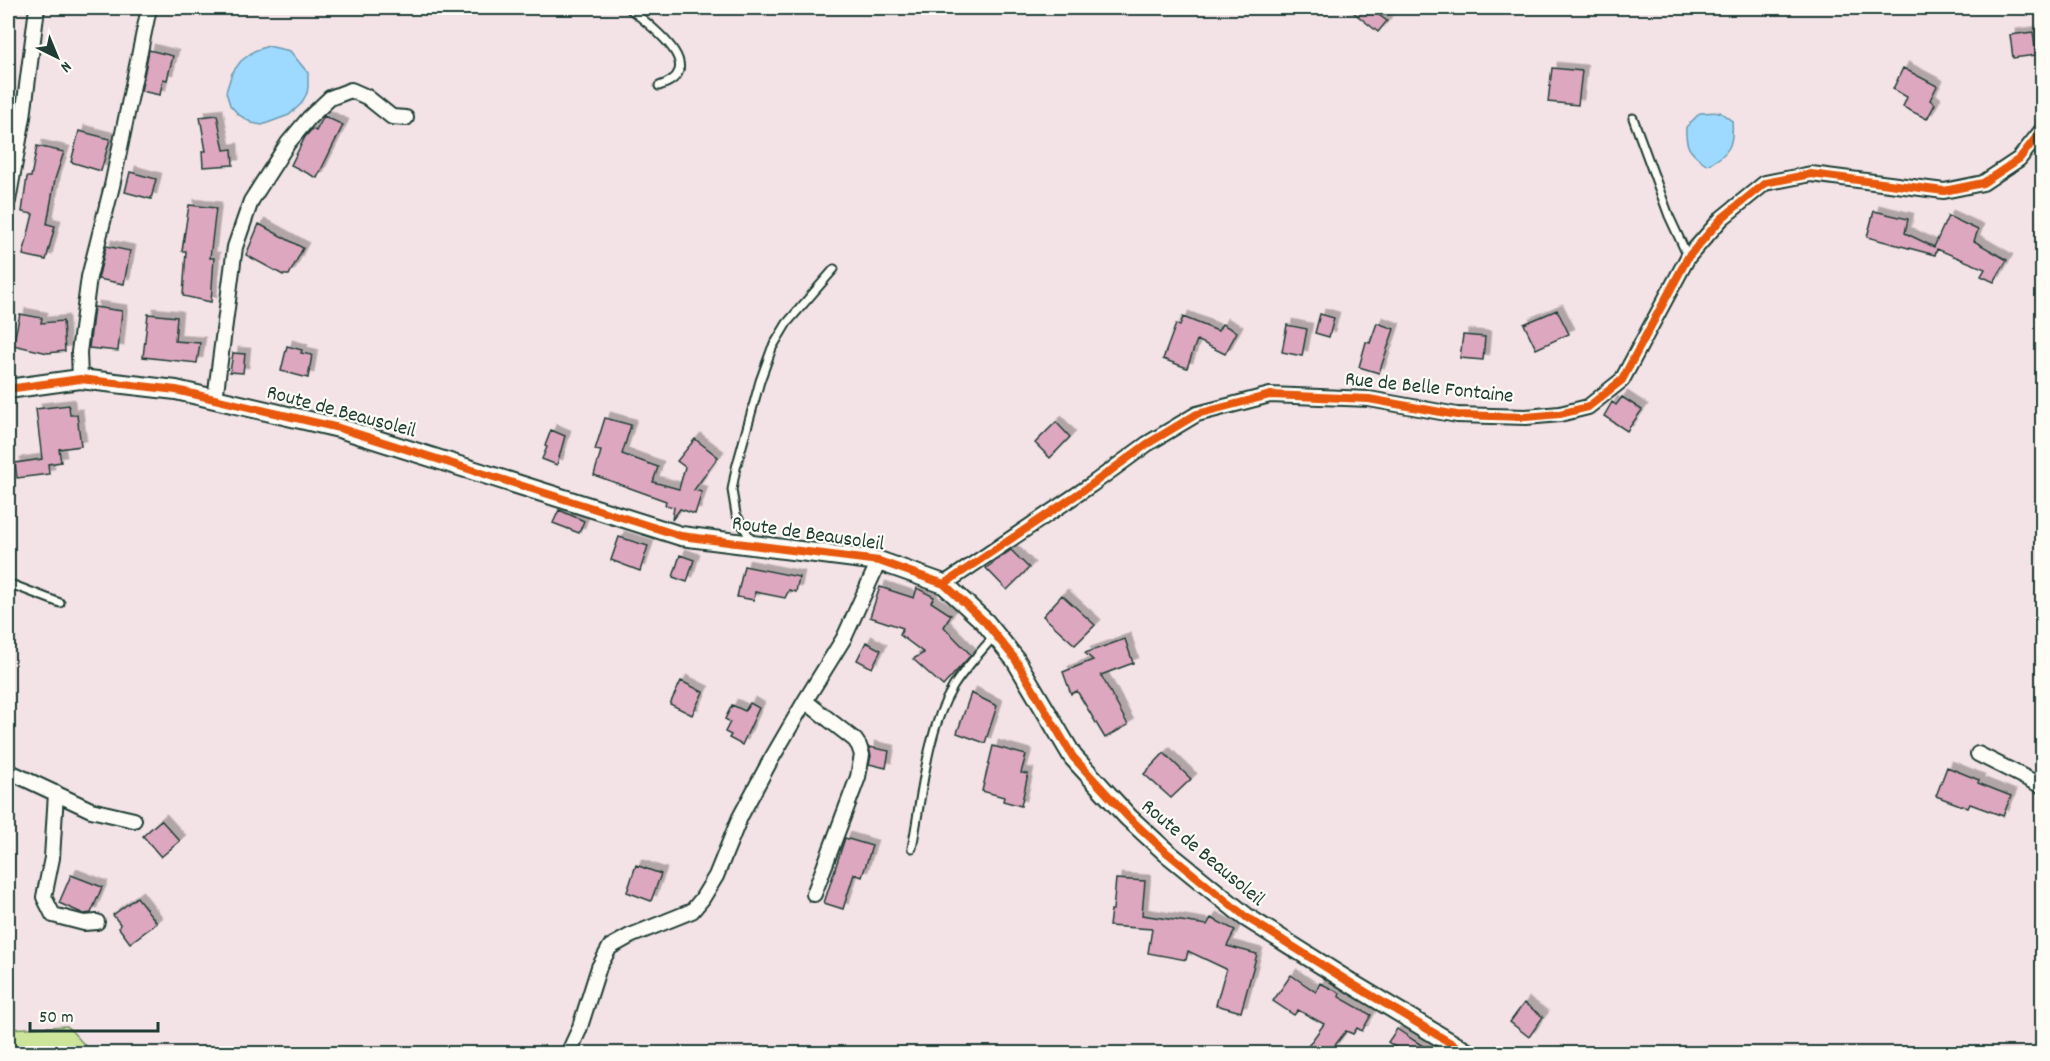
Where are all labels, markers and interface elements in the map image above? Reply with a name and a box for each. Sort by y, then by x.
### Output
north arrow [27,27,87,87]
text: N [55,55,76,77]
street label: Rue de Belle Fontaine [1343,365,1515,413]
street label: Route de Beausoleil [263,379,419,447]
street label: Route de Beausoleil [730,509,886,561]
street label: Route de Beausoleil [1133,793,1271,915]
scale bar [30,995,158,1033]
text: 50 m [39,1006,74,1031]

